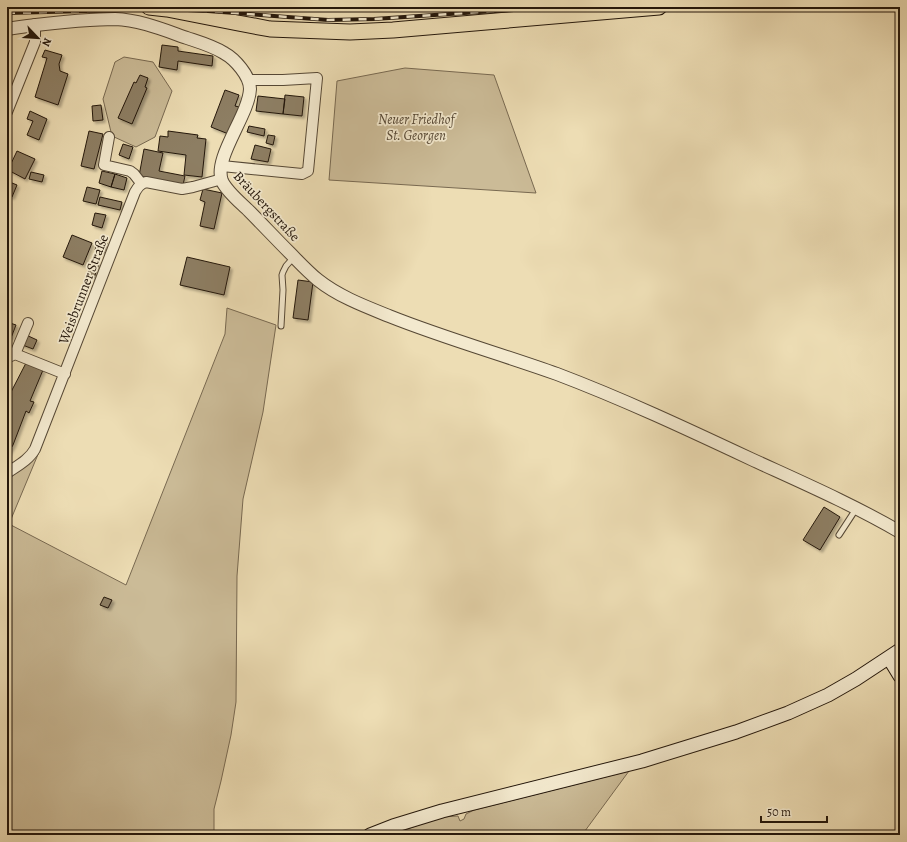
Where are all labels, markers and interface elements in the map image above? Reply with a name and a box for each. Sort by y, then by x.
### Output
north arrow [18,18,58,58]
text: N [38,35,55,49]
park label: Neuer Friedhof St. Georgen [378,110,458,145]
street label: Bräubergstraße [229,167,304,246]
street label: Weisbrunner Straße [53,232,113,348]
scale bar [761,798,827,824]
text: 50 m [767,804,791,820]

